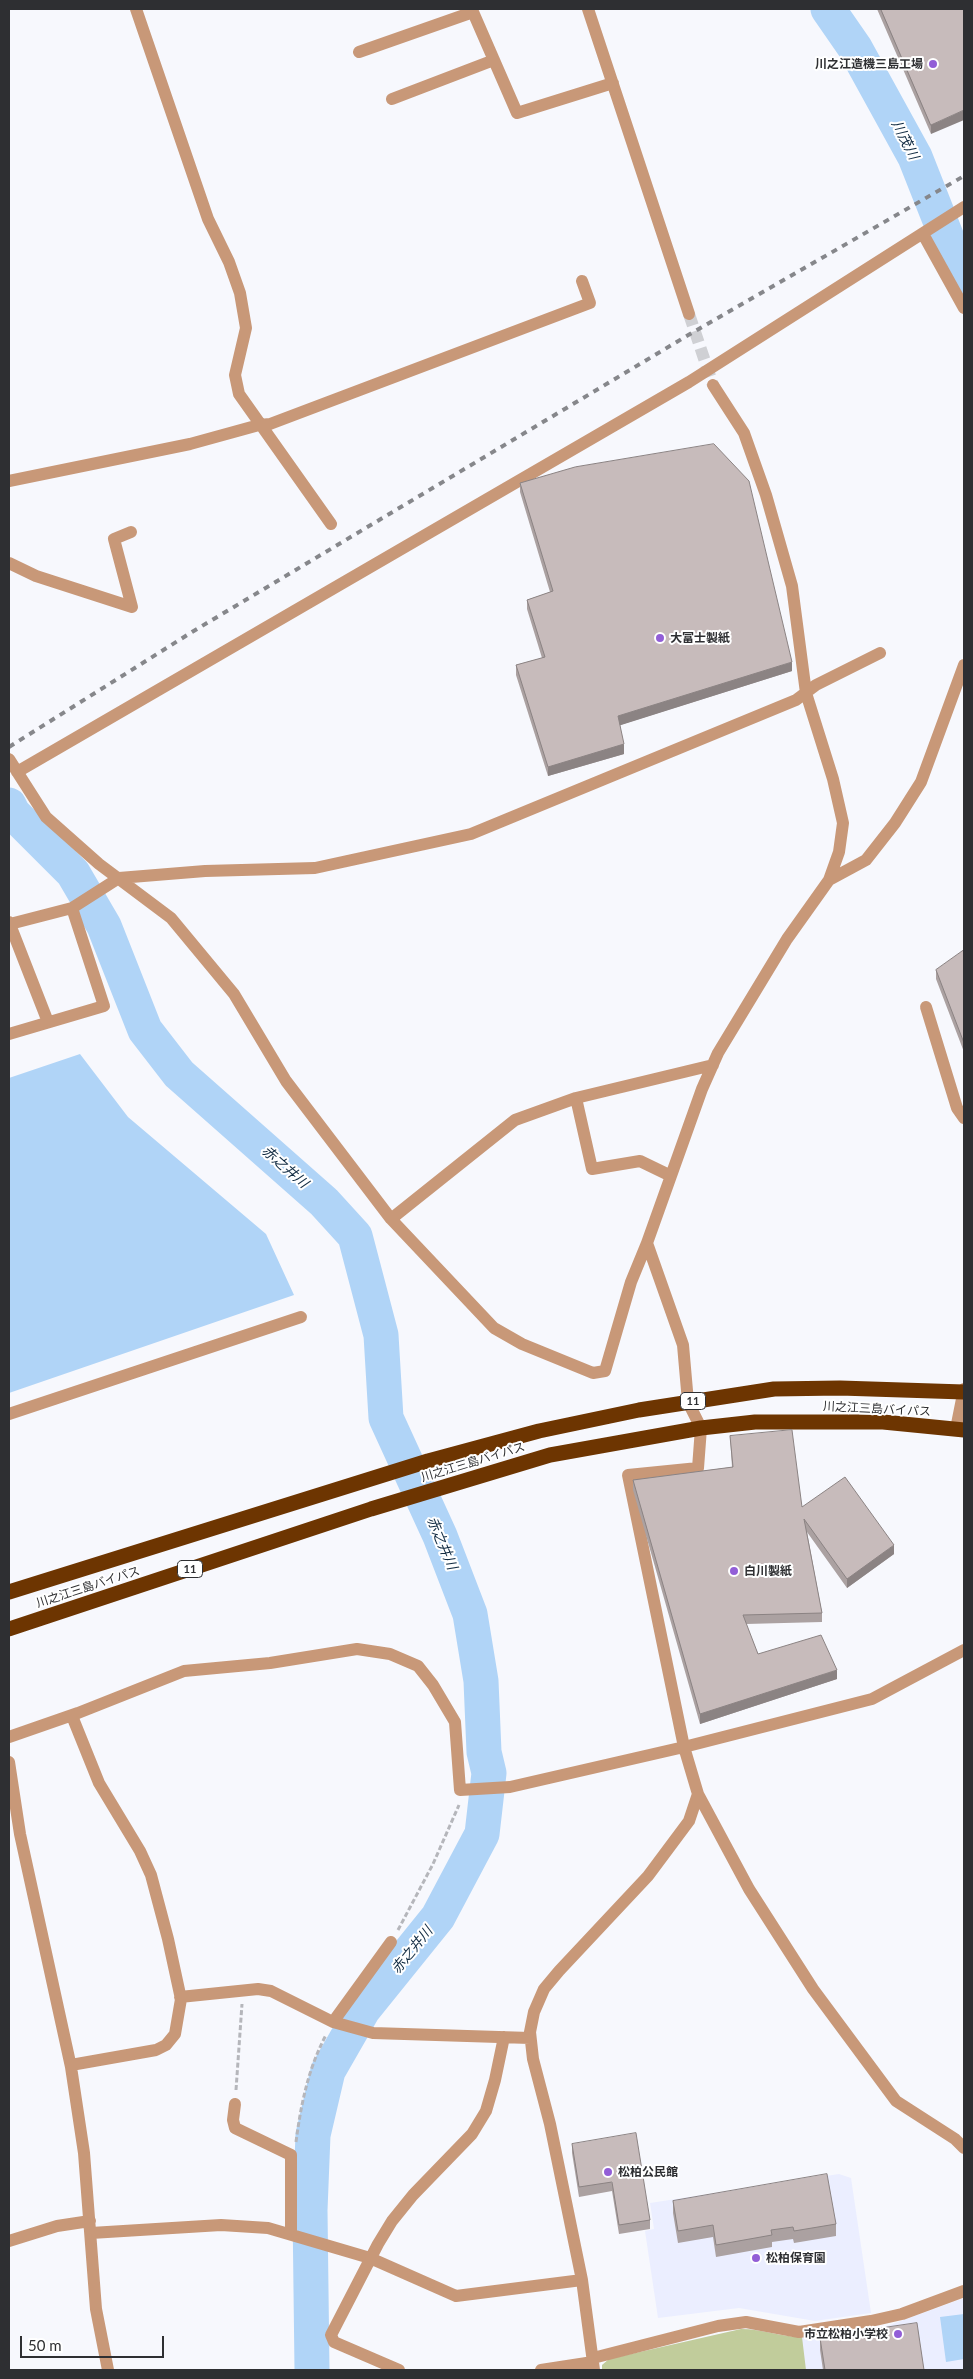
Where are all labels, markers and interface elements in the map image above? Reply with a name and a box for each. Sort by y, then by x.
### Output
place label: 川之江造機三島工場 [815,57,923,71]
marker: 川之江造機三島工場 [927,58,939,70]
water label: 川茂川 [888,117,922,163]
place label: 大富士製紙 [670,631,730,645]
marker: 大富士製紙 [654,632,666,644]
water label: 赤之井川 [258,1142,312,1192]
road number: 11 [680,1392,706,1410]
street label: 川之江三島バイパス [823,1399,931,1419]
street label: 川之江三島バイパス [419,1439,527,1485]
water label: 赤之井川 [423,1514,461,1572]
road number: 11 [178,1560,202,1578]
street label: 川之江三島バイパス [34,1563,142,1611]
place label: 白川製紙 [744,1564,792,1578]
marker: 白川製紙 [728,1565,740,1577]
water label: 赤之井川 [388,1923,436,1977]
place label: 松柏公民館 [618,2165,678,2179]
marker: 松柏公民館 [602,2166,614,2178]
place label: 松柏保育園 [766,2251,826,2265]
marker: 松柏保育園 [750,2252,762,2264]
scale bar [22,2326,166,2358]
place label: 市立松柏小学校 [804,2327,888,2341]
marker: 市立松柏小学校 [892,2328,904,2340]
text: 50 m [28,2336,62,2354]

